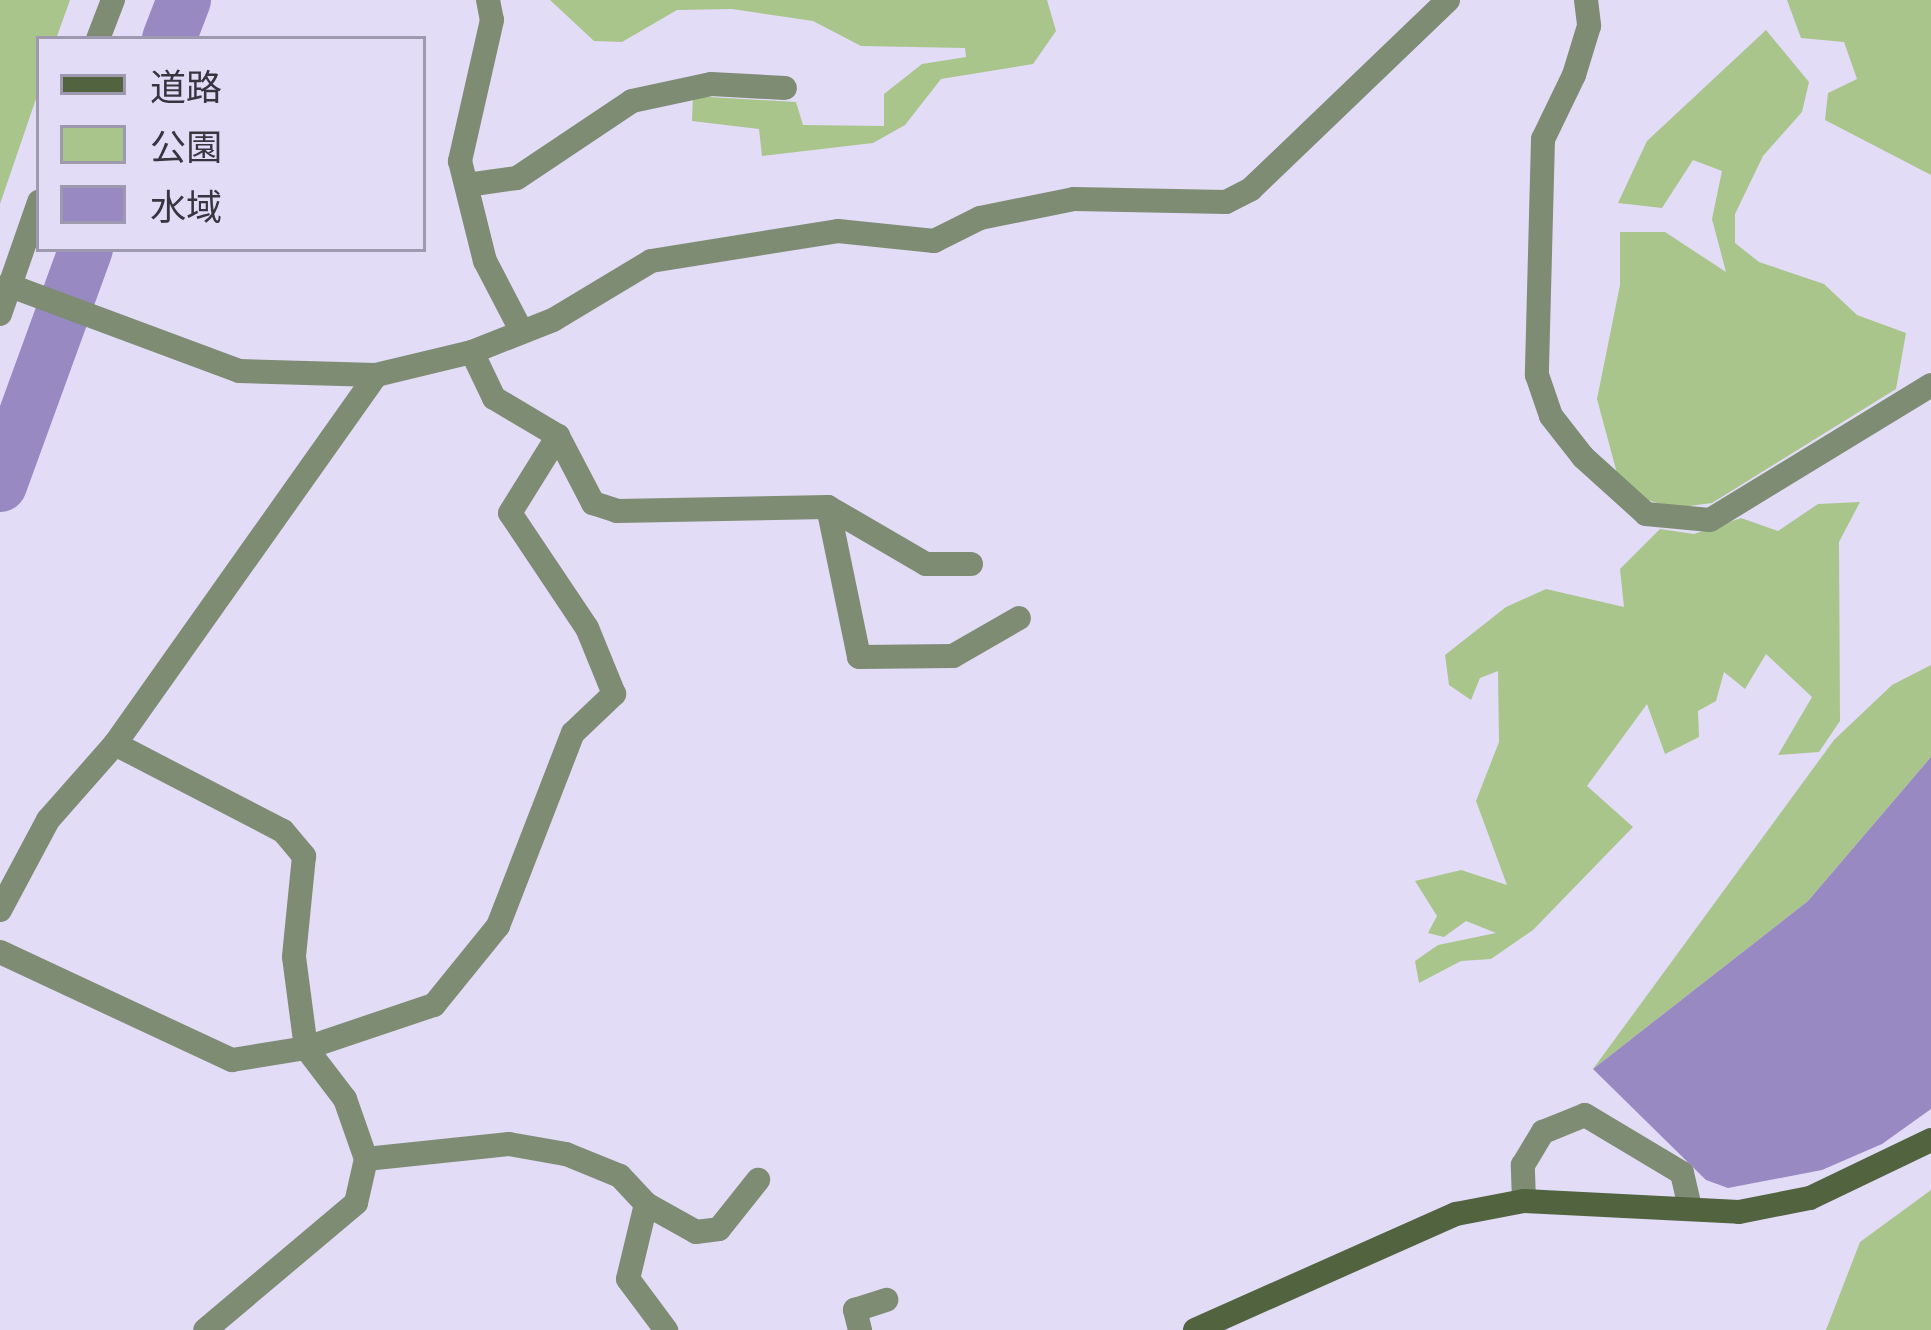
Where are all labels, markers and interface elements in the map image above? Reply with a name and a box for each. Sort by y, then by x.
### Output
legend [36,36,426,252]
text: 道路 [150,65,222,111]
text: 公園 [150,125,222,171]
text: 水域 [150,185,222,231]

